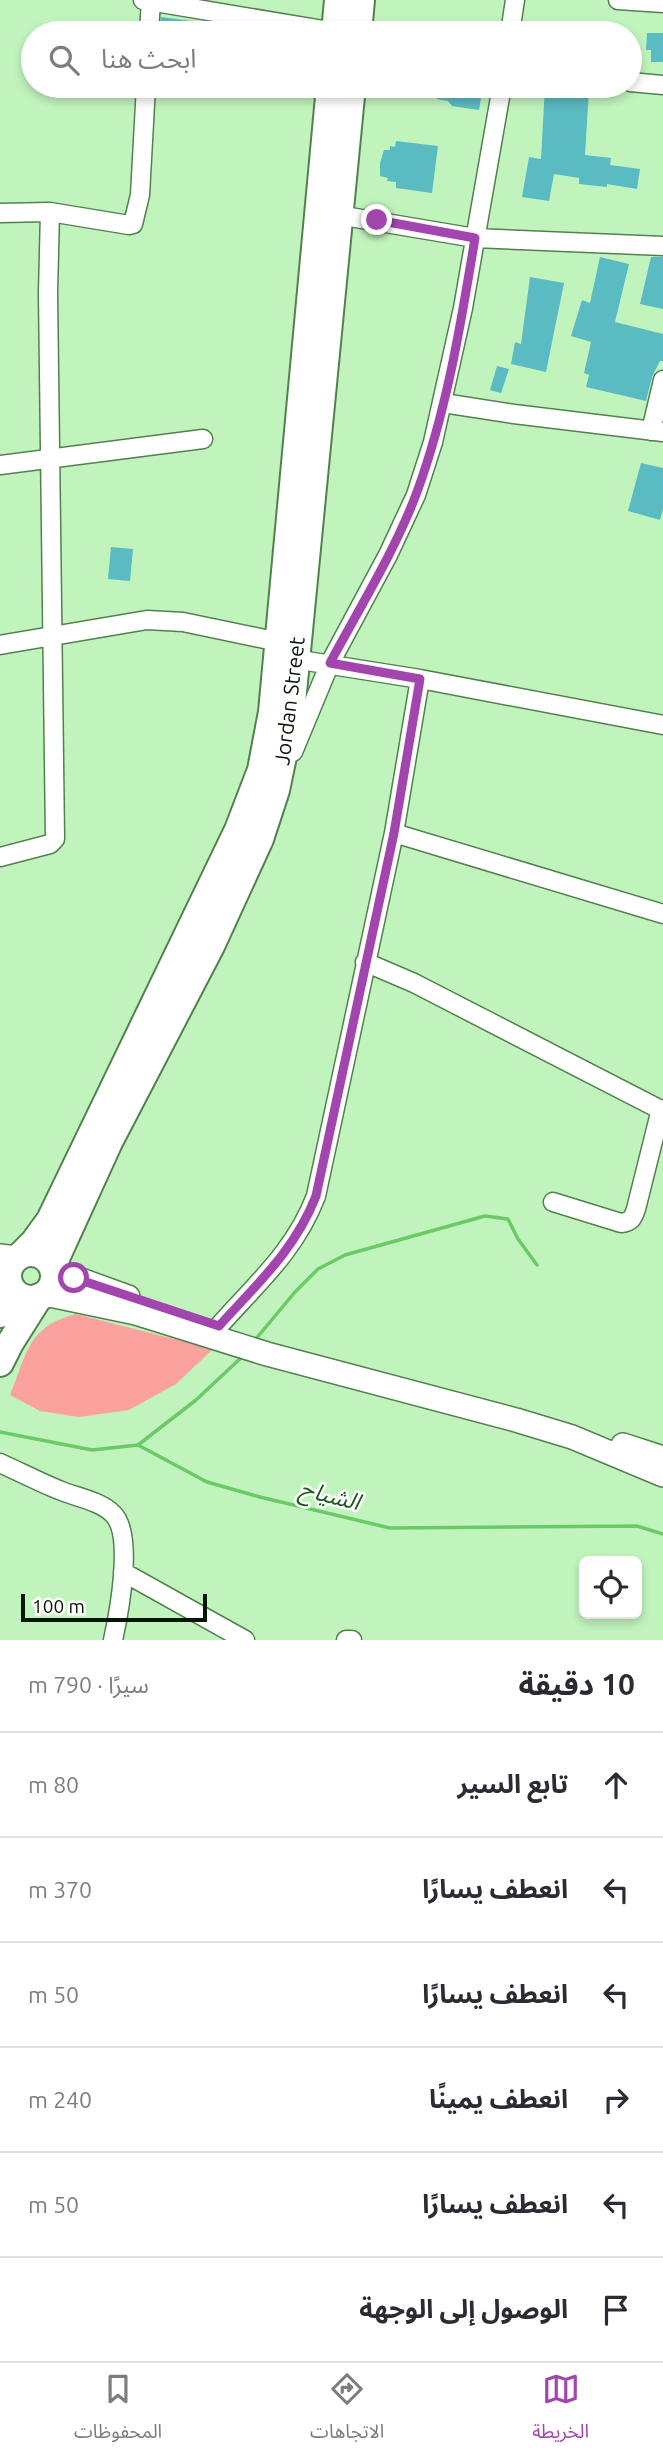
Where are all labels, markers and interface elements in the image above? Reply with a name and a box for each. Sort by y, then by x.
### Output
search box [21,21,642,98]
icon: search [45,41,83,79]
text: ابحث هنا [101,44,197,73]
route end [361,204,392,235]
street label: Jordan Street [269,635,309,766]
route start [58,1262,89,1293]
water label: الشياح [295,1475,365,1520]
map controls [579,1556,642,1619]
button: locate [579,1556,642,1619]
scale bar [21,1591,206,1623]
text: 100 m [32,1595,85,1617]
text: 10 دقيقة [519,1667,635,1701]
text: سيرًا · 790 m [28,1672,149,1697]
icon: ahead [597,1766,635,1804]
text: تابع السير [458,1769,568,1798]
text: 80 m [28,1772,79,1797]
icon: left [597,1871,635,1909]
text: انعطف يسارًا [422,1874,568,1903]
text: 370 m [28,1877,92,1902]
icon: left [597,1976,635,2014]
text: انعطف يسارًا [422,1979,568,2008]
text: 50 m [28,1982,79,2007]
icon: right [597,2081,635,2119]
text: انعطف يمينًا [429,2084,568,2113]
text: 240 m [28,2087,92,2112]
icon: left [597,2186,635,2224]
text: انعطف يسارًا [422,2189,568,2218]
text: 50 m [28,2192,79,2217]
icon: arrive [597,2291,635,2329]
text: الوصول إلى الوجهة [359,2294,568,2323]
tab: المحفوظات [74,2370,162,2452]
tab: الاتجاهات [310,2370,384,2452]
tab: الخريطة [532,2370,589,2452]

